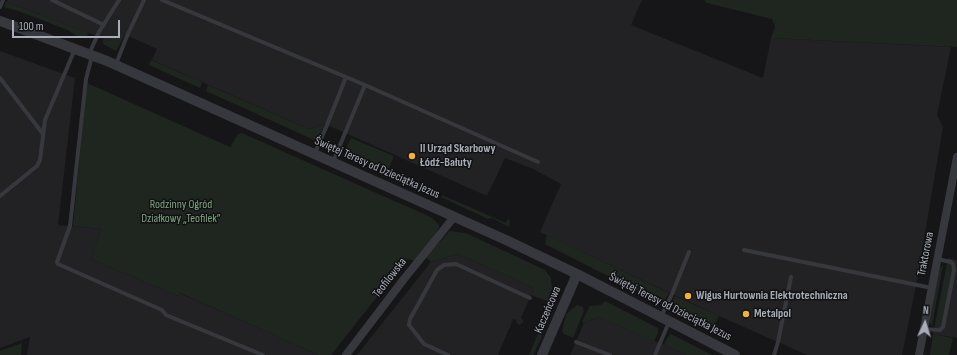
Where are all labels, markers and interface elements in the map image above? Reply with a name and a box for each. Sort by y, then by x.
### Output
scale bar [14,12,122,38]
text: 100 m [19,19,44,34]
street label: Świętej Teresy od Dzieciątka Jezus [312,134,442,202]
place label: II Urząd Skarbowy Łódź-Bałuty [420,142,496,170]
marker: II Urząd Skarbowy Łódź-Bałuty [407,151,417,161]
park label: Rodzinny Ogród Działkowy „Teofilek” [141,198,221,226]
street label: Traktorowa [915,231,937,277]
street label: Teofilowska [370,255,410,301]
street label: Świętej Teresy od Dzieciątka Jezus [606,270,734,344]
street label: Kaczeńcowa [532,284,564,336]
place label: Wigus Hurtownia Elektrotechniczna [696,289,848,303]
marker: Wigus Hurtownia Elektrotechniczna [683,291,693,301]
north arrow [905,303,945,343]
text: N [922,304,929,317]
place label: Metalpol [754,307,791,321]
marker: Metalpol [741,309,751,319]

